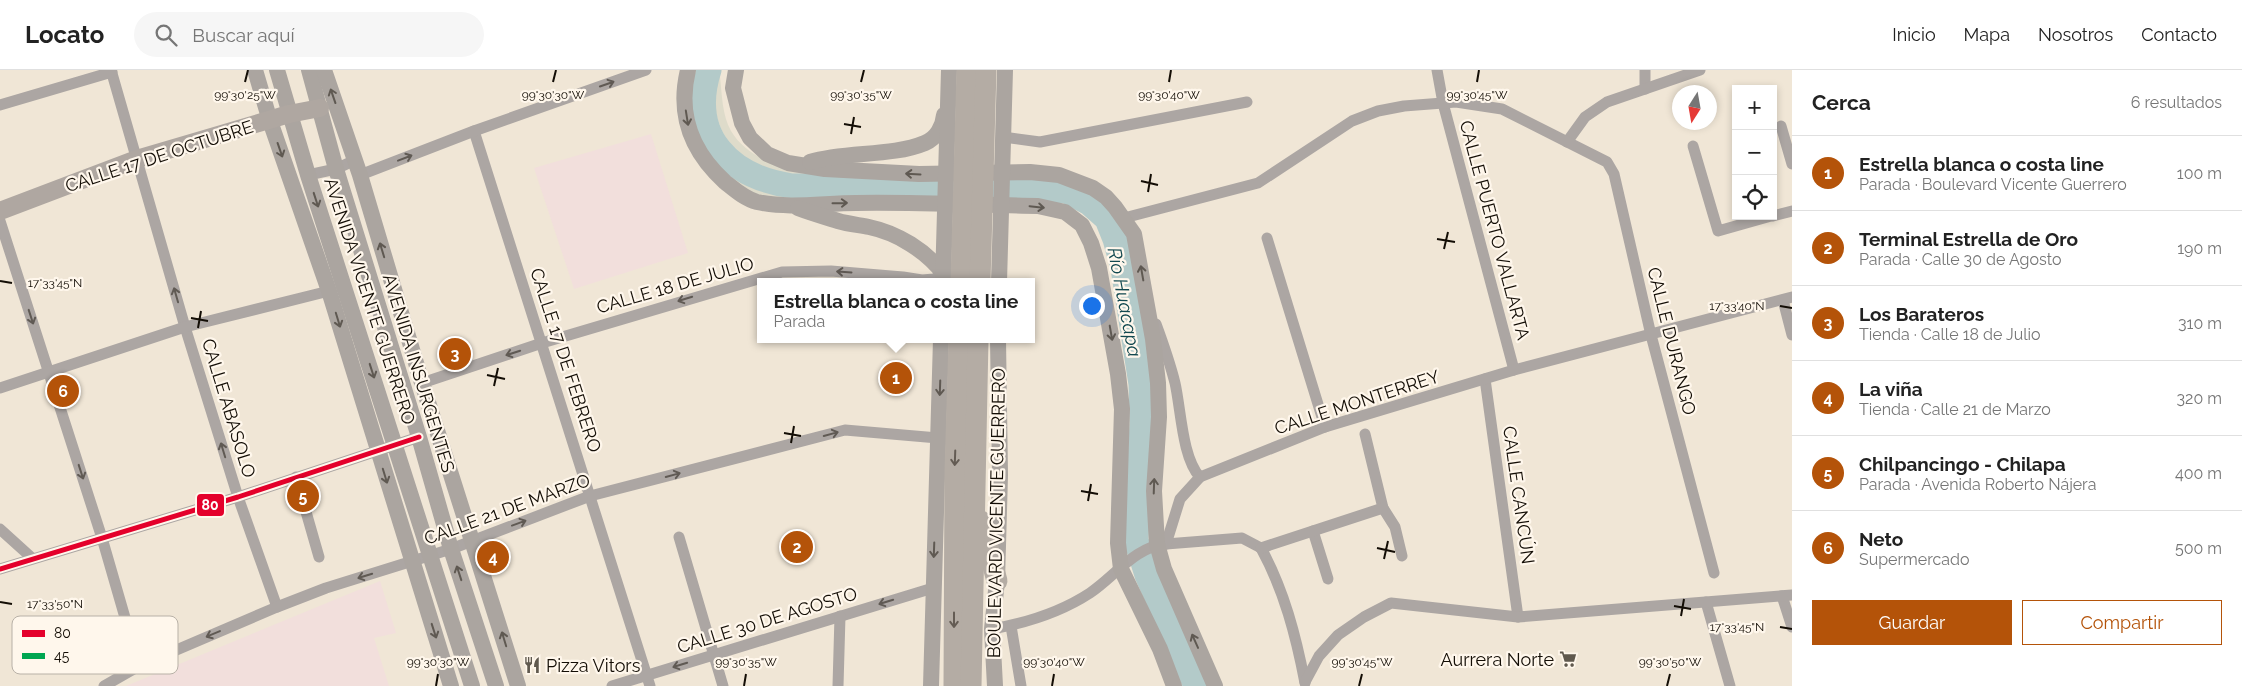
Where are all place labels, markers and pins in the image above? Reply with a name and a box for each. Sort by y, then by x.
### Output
pin: 3 [439,335,471,373]
pin: 1 [880,359,912,397]
pin: 6 [47,372,79,410]
pin: 5 [287,477,319,515]
pin: 2 [781,528,813,566]
pin: 4 [477,538,509,576]
place label: Aurrera Norte [1441,649,1554,670]
supermarket icon: Aurrera Norte [1558,649,1578,669]
restaurant icon: Pizza Vitors [522,655,542,675]
place label: Pizza Vitors [546,655,641,676]

